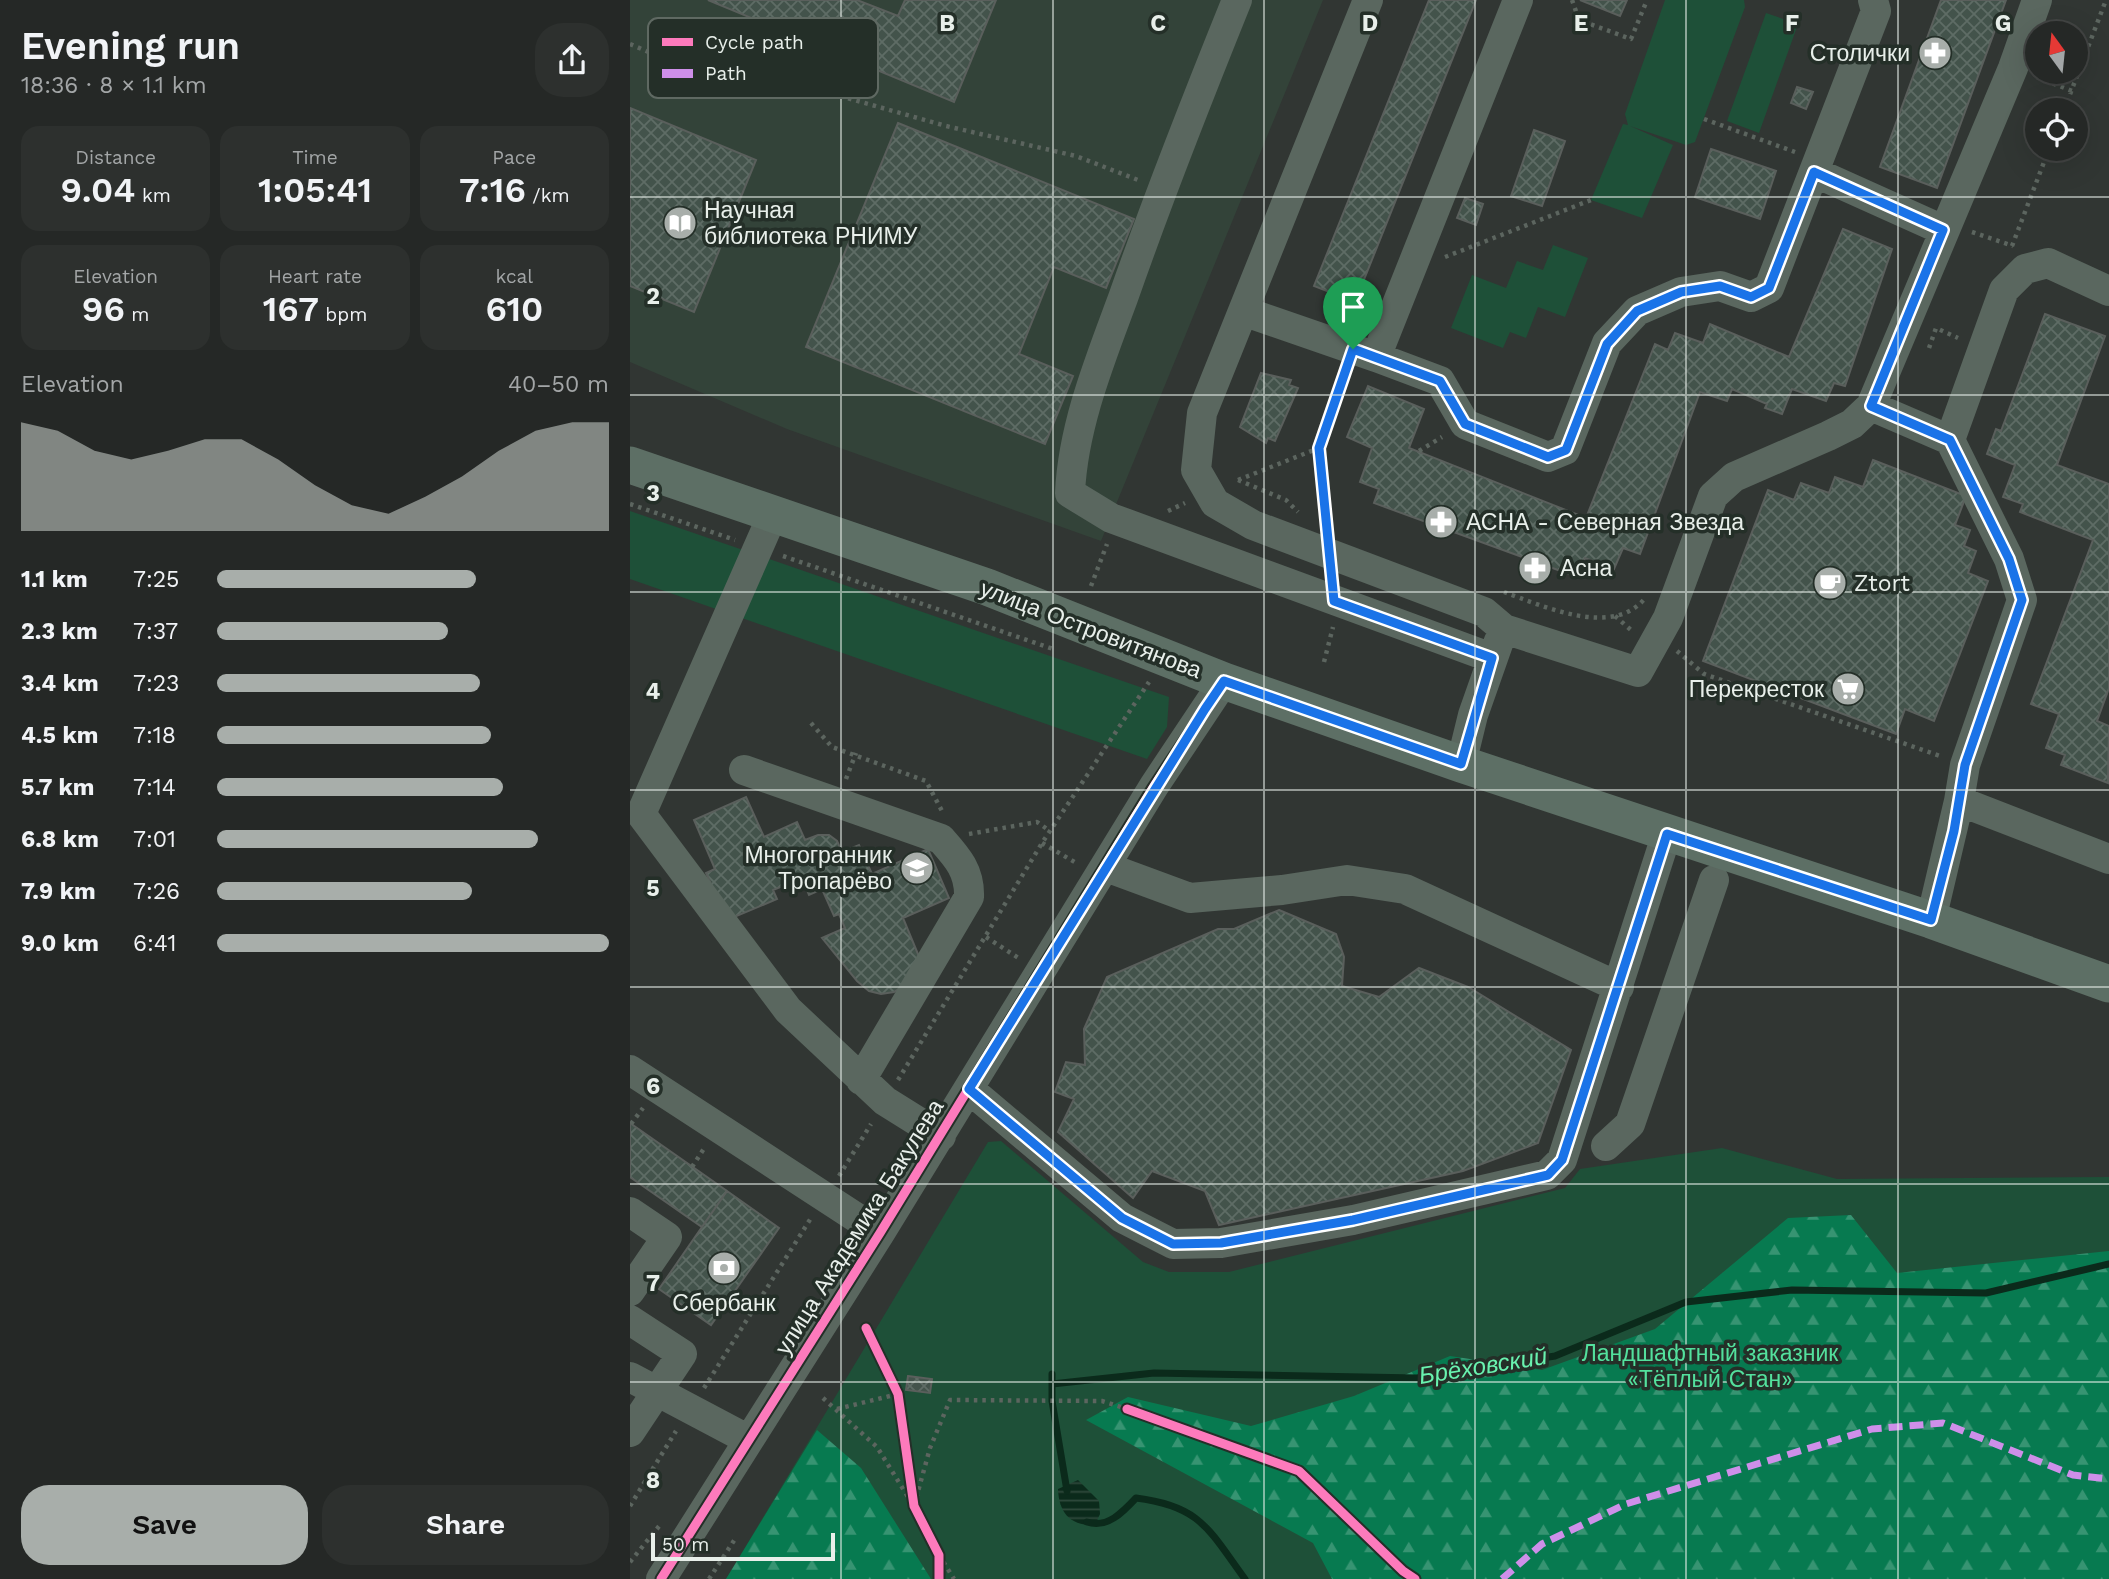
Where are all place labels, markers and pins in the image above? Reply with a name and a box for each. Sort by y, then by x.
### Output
pharmacy icon: Столички [1916,34,1954,72]
place label: Столички [1810,40,1910,67]
place label: Научная библиотека РНИМУ [704,197,918,250]
library icon: Научная библиотека РНИМУ [661,204,699,242]
pin [1323,277,1383,349]
pharmacy icon: АСНА - Северная Звезда [1422,503,1460,541]
place label: АСНА - Северная Звезда [1466,509,1744,536]
pharmacy icon: Асна [1516,549,1554,587]
place label: Асна [1560,555,1613,582]
cafe icon: Ztort [1811,564,1849,602]
place label: Ztort [1854,570,1910,597]
supermarket icon: Перекресток [1829,670,1867,708]
place label: Перекресток [1689,676,1825,703]
place label: Многогранник Тропарёво [744,842,893,895]
school or university icon: Многогранник Тропарёво [898,849,936,887]
bank icon: Сбербанк [705,1249,743,1287]
place label: Сбербанк [672,1290,777,1317]

